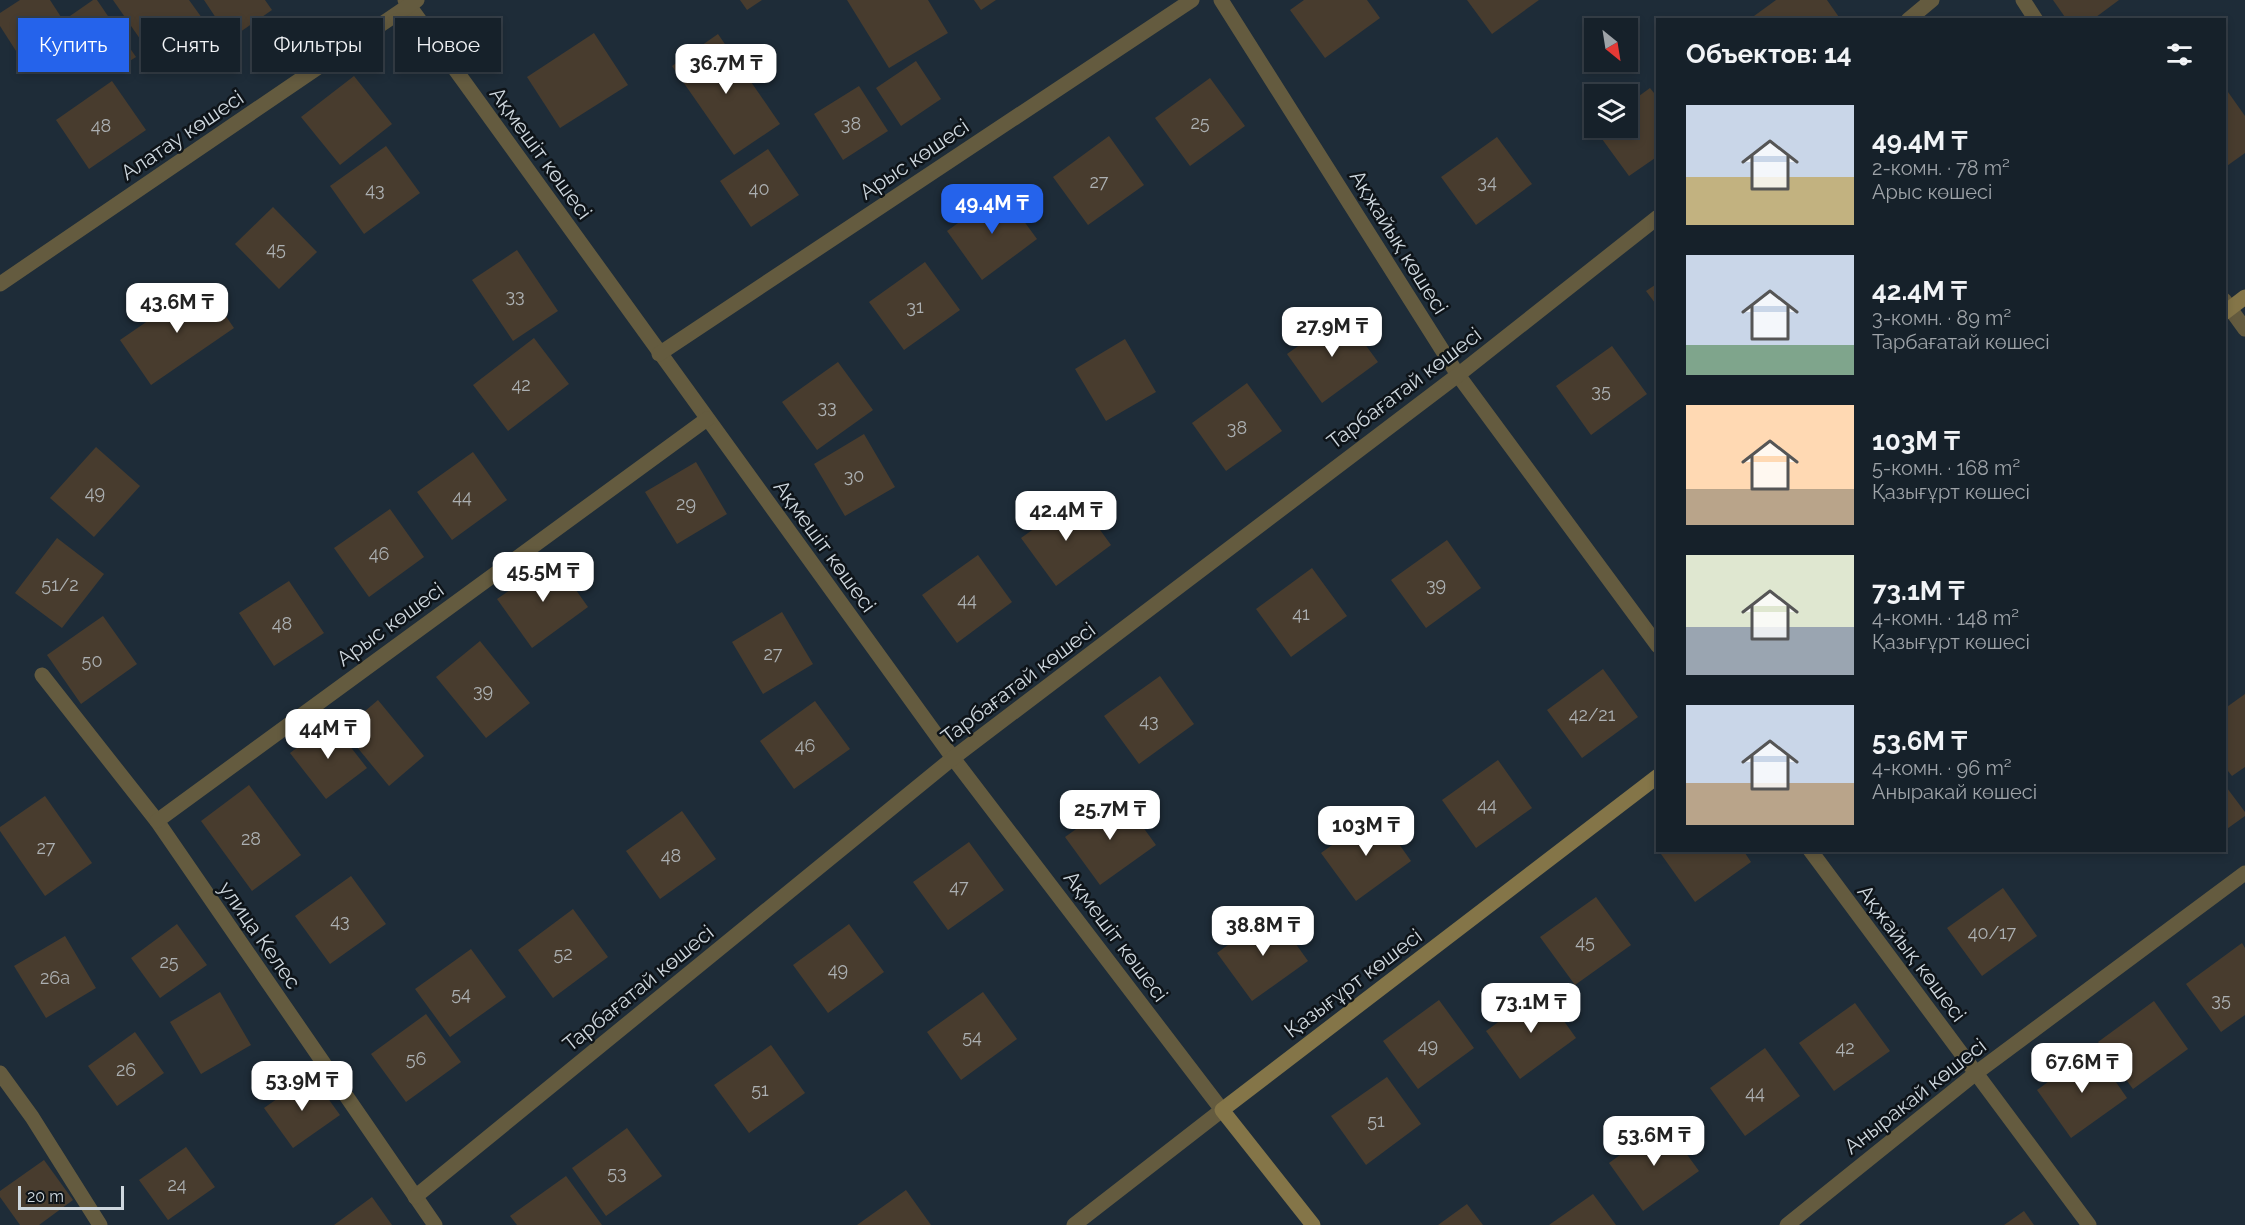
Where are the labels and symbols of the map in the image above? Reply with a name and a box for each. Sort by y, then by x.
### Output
north arrow [1584,18,1638,72]
pin: 36.7M ₸ [671,44,781,95]
street label: Ақмешіт көшесі [485,82,597,224]
street label: Алатау көшесі [116,85,248,185]
house number: 25 [1190,112,1210,133]
house number: 38 [841,113,861,134]
street label: Арыс көшесі [855,113,973,205]
house number: 48 [91,115,111,136]
street label: Ақжайық көшесі [1345,165,1453,319]
house number: 27 [1089,171,1109,192]
house number: 34 [1477,171,1497,192]
house number: 40 [749,178,769,199]
house number: 43 [365,179,385,200]
pin: 49.4M ₸ [937,184,1047,235]
house number: 45 [266,238,286,259]
pin: 43.6M ₸ [122,283,232,334]
house number: 33 [505,285,525,306]
house number: 31 [906,296,924,317]
pin: 27.9M ₸ [1277,307,1387,358]
street label: Тарбағатай көшесі [1322,322,1486,454]
house number: 42 [511,374,531,395]
house number: 35 [1591,380,1611,401]
house number: 33 [817,396,837,417]
house number: 38 [1227,417,1247,438]
house number: 30 [844,465,864,486]
street label: Ақмешіт көшесі [769,475,881,617]
house number: 49 [85,482,105,503]
house number: 44 [452,486,472,507]
pin: 42.4M ₸ [1011,491,1121,542]
house number: 29 [676,493,696,514]
house number: 46 [369,543,389,564]
pin: 45.5M ₸ [488,552,598,603]
house number: 51/2 [41,574,79,595]
house number: 39 [1426,574,1446,595]
street label: Арыс көшесі [332,577,448,671]
house number: 44 [957,589,977,610]
house number: 41 [1292,603,1310,624]
house number: 48 [272,613,292,634]
street label: Тарбағатай көшесі [936,617,1100,749]
house number: 27 [763,643,783,664]
house number: 50 [82,650,102,671]
house number: 39 [473,680,493,701]
house number: 42/21 [1569,704,1616,725]
pin: 44M ₸ [286,709,370,760]
house number: 43 [1139,710,1159,731]
house number: 46 [795,735,815,756]
pin: 25.7M ₸ [1055,790,1165,841]
house number: 44 [1477,794,1497,815]
pin: 103M ₸ [1317,806,1415,857]
house number: 28 [241,828,261,849]
house number: 27 [36,837,56,858]
house number: 48 [661,845,681,866]
street label: Ақмешіт көшесі [1059,866,1173,1006]
street label: улица Келеc [214,876,306,994]
house number: 47 [949,876,969,897]
street label: Ақжайық көшесі [1852,880,1972,1026]
pin: 38.8M ₸ [1208,906,1318,957]
house number: 43 [330,910,350,931]
street label: Тарбағатай көшесі [558,920,718,1056]
house number: 40/17 [1968,922,2017,943]
street label: Қазығұрт көшесі [1279,923,1427,1043]
house number: 45 [1575,931,1595,952]
house number: 52 [553,943,573,964]
house number: 25 [159,951,179,972]
house number: 49 [828,959,848,980]
house number: 26а [40,967,70,988]
house number: 54 [451,983,471,1004]
pin: 73.1M ₸ [1476,983,1586,1034]
house number: 35 [2211,989,2231,1010]
house number: 54 [962,1026,982,1047]
street label: Аныракай көшесі [1839,1033,1991,1159]
house number: 49 [1418,1035,1438,1056]
house number: 42 [1835,1037,1855,1058]
pin: 67.6M ₸ [2027,1043,2137,1094]
house number: 56 [406,1048,426,1069]
house number: 26 [116,1059,136,1080]
pin: 53.9M ₸ [247,1061,357,1112]
house number: 51 [751,1079,769,1100]
house number: 44 [1745,1082,1765,1103]
house number: 51 [1367,1110,1385,1131]
pin: 53.6M ₸ [1599,1116,1709,1167]
house number: 53 [607,1162,627,1183]
house number: 24 [167,1174,187,1195]
scale bar [18,1183,124,1210]

